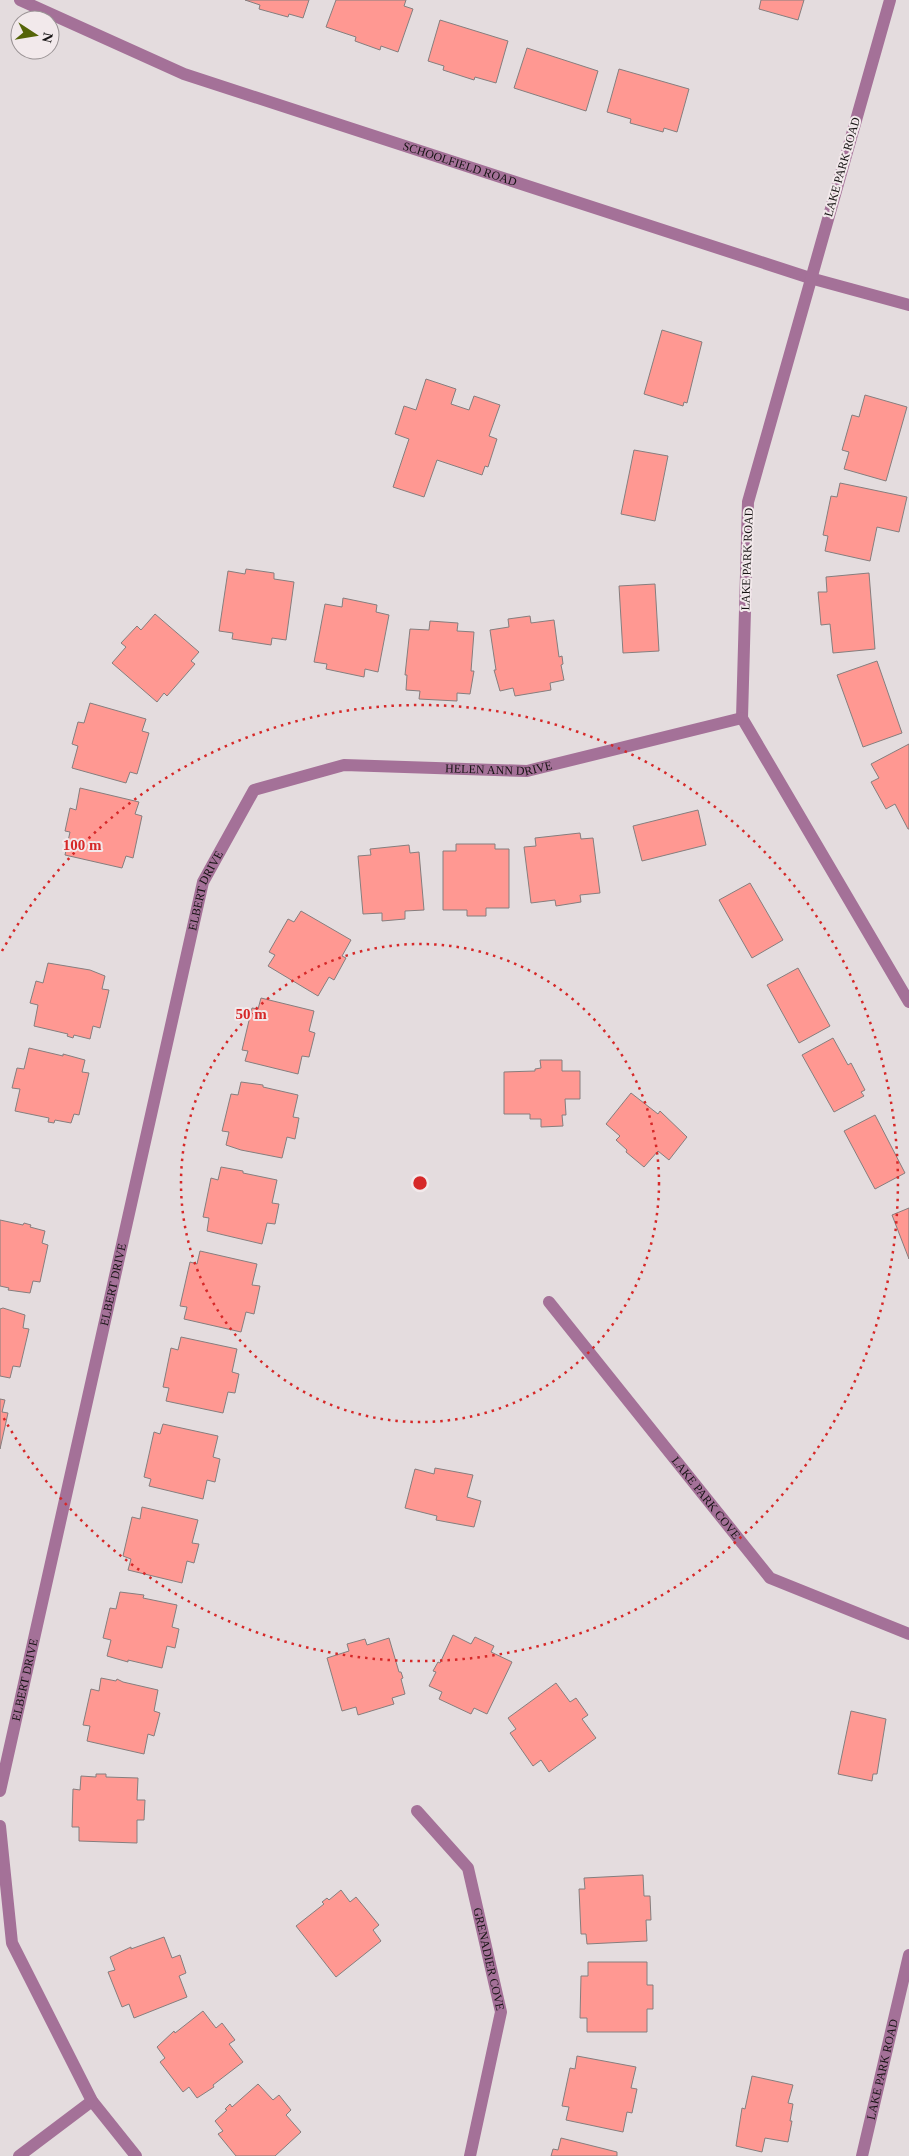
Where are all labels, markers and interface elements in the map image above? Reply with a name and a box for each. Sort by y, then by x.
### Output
north arrow [10,10,60,60]
text: N [39,31,56,44]
street label: LAKE PARK ROAD [821,115,863,218]
street label: SCHOOLFIELD ROAD [401,139,519,189]
street label: LAKE PARK ROAD [738,507,756,611]
street label: HELEN ANN DRIVE [445,758,554,778]
text: 100 m [63,837,102,853]
street label: ELBERT DRIVE [185,848,226,932]
text: 50 m [235,1006,267,1022]
centre of rings [411,1174,429,1192]
street label: ELBERT DRIVE [97,1242,129,1327]
street label: LAKE PARK COVE [669,1454,743,1542]
street label: ELBERT DRIVE [9,1637,41,1722]
street label: GRENADIER COVE [470,1906,507,2012]
street label: LAKE PARK ROAD [864,2017,901,2121]

